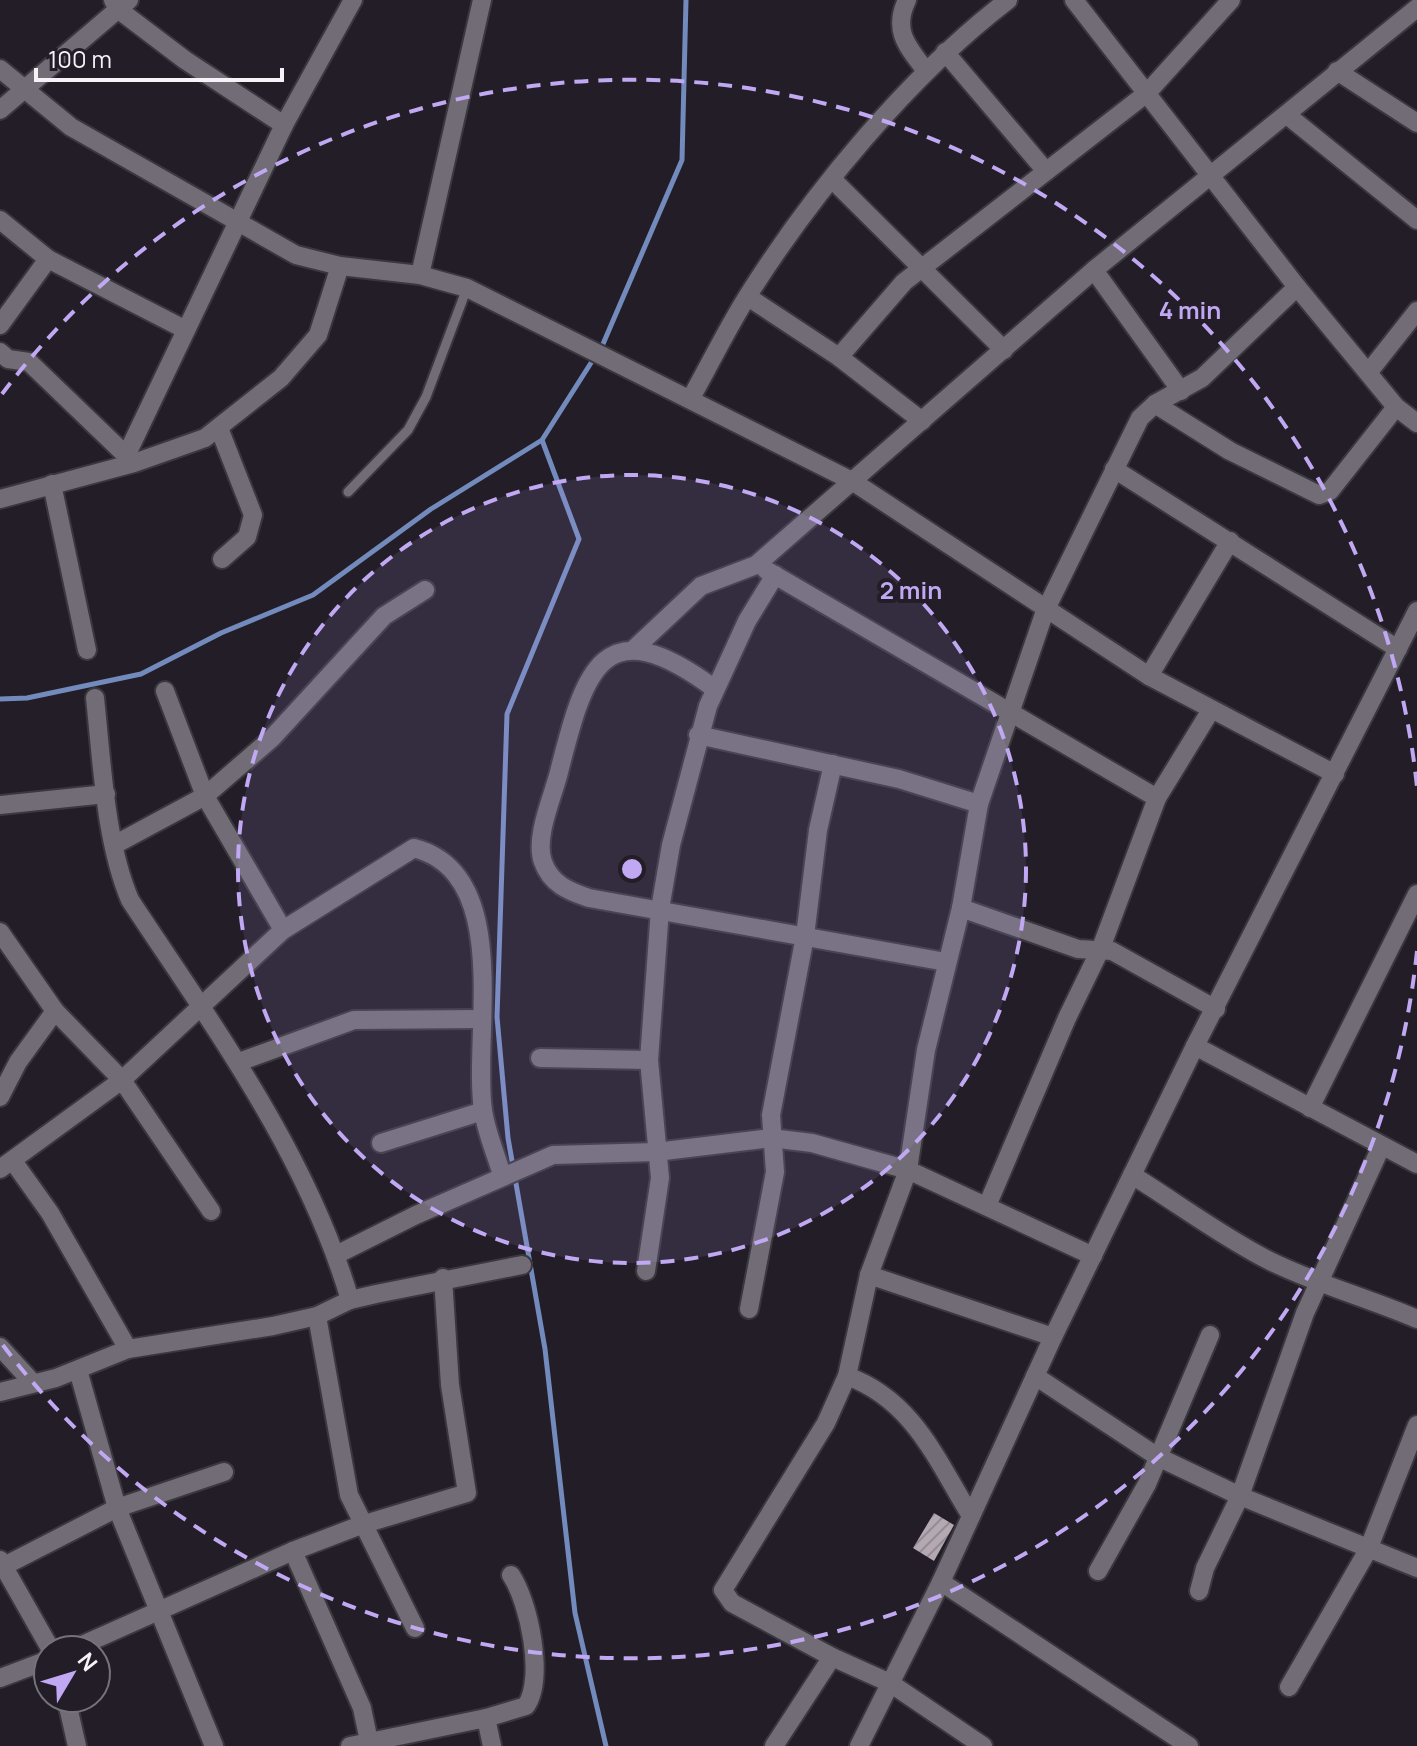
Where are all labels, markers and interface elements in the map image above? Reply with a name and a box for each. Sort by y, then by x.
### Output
scale bar [36,32,282,82]
text: 100 m [48,42,112,75]
text: 4 min [1159,293,1221,326]
text: 2 min [880,573,942,606]
centre of rings [618,855,646,883]
north arrow [32,1634,112,1714]
text: N [71,1646,104,1677]

